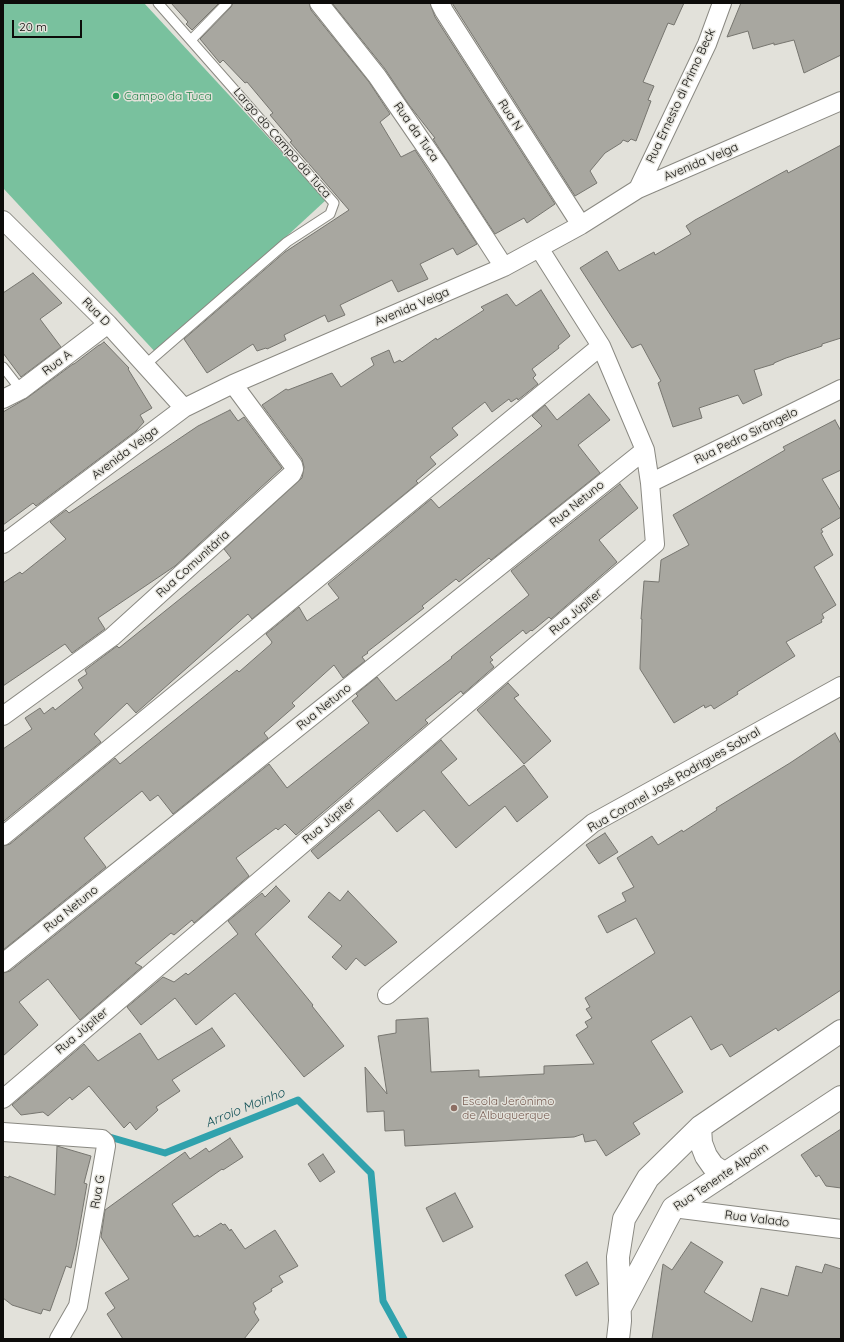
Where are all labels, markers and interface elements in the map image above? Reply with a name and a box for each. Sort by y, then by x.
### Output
scale bar [14,12,84,38]
text: 20 m [19,19,47,34]
street label: Rua Ernesto di Primo Beck [643,26,719,166]
street label: Largo do Campo da Tuca [230,85,334,201]
place label: Campo da Tuca [124,89,212,103]
marker: Campo da Tuca [111,91,121,101]
street label: Rua N [495,97,525,133]
street label: Rua da Tuca [390,100,442,164]
street label: Avenida Veiga [662,140,740,184]
street label: Avenida Veiga [373,285,451,329]
street label: Rua D [79,295,113,329]
street label: Rua A [39,347,75,379]
street label: Rua Pedro Sirângelo [692,405,800,467]
street label: Avenida Veiga [89,423,161,483]
street label: Rua Netuno [547,478,607,530]
street label: Rua Comunitária [153,527,233,601]
street label: Rua Júpiter [547,586,605,638]
street label: Rua Netuno [294,681,354,733]
street label: Rua Coronel José Rodrigues Sobral [585,725,763,835]
street label: Rua Júpiter [300,795,358,847]
street label: Rua Netuno [41,883,101,935]
street label: Rua Júpiter [53,1005,111,1057]
water label: Arroio Moinho [203,1085,287,1131]
place label: Escola Jerônimo de Albuquerque [462,1094,554,1122]
marker: Escola Jerônimo de Albuquerque [449,1103,459,1113]
street label: Rua Tenente Alpoim [671,1140,771,1214]
street label: Rua G [88,1174,108,1210]
street label: Rua Valado [724,1208,790,1230]

